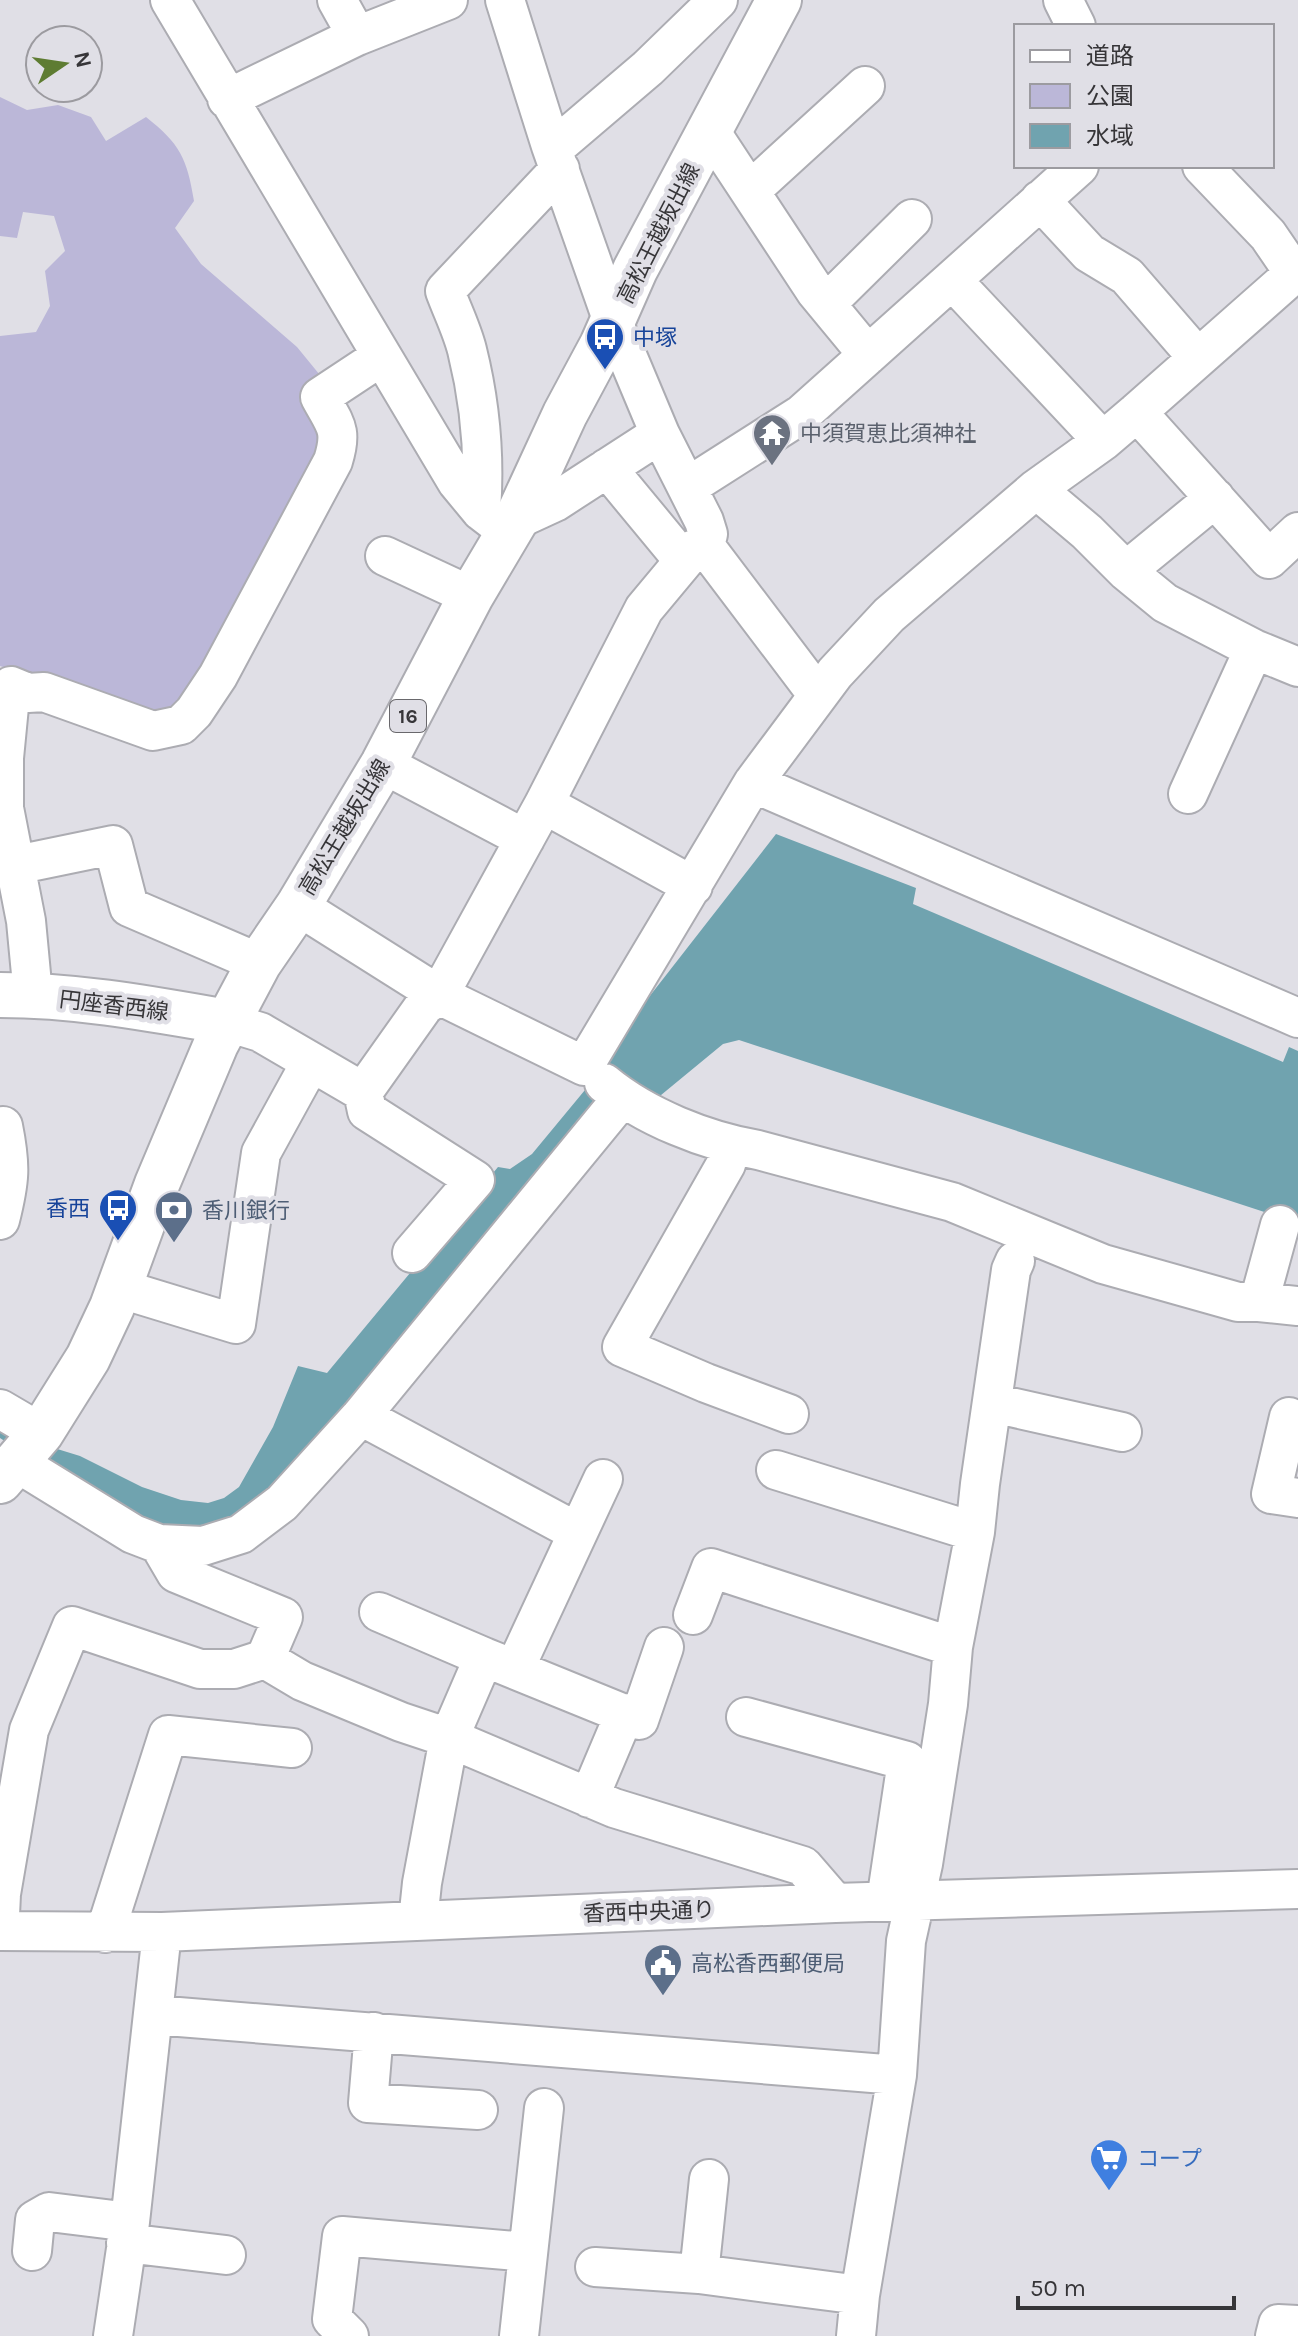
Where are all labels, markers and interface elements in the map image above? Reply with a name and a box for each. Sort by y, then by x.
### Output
north arrow [24,24,104,104]
legend [1014,24,1274,168]
text: 道路 [1086,42,1134,70]
text: N [68,49,97,70]
text: 公園 [1086,82,1134,110]
text: 水域 [1086,122,1134,150]
street label: 高松王越坂出線 [612,159,705,308]
bus stop icon: 中塚 [584,316,626,371]
place label: 中塚 [633,325,677,351]
temple icon: 中須賀恵比須神社 [751,412,793,467]
place label: 中須賀恵比須神社 [800,421,976,447]
road number: 16 [390,700,426,732]
street label: 高松王越坂出線 [294,755,396,900]
street label: 円座香西線 [58,986,170,1026]
bus stop icon: 香西 [97,1187,139,1242]
bank icon: 香川銀行 [153,1189,195,1244]
place label: 香西 [46,1196,90,1222]
place label: 香川銀行 [202,1198,290,1224]
street label: 香西中央通り [583,1897,715,1927]
public building icon: 高松香西郵便局 [642,1942,684,1997]
place label: 高松香西郵便局 [691,1951,845,1977]
supermarket icon: コープ [1088,2137,1130,2192]
place label: コープ [1137,2146,1202,2172]
scale bar [1018,2260,1234,2310]
text: 50 m [1030,2274,1086,2302]

